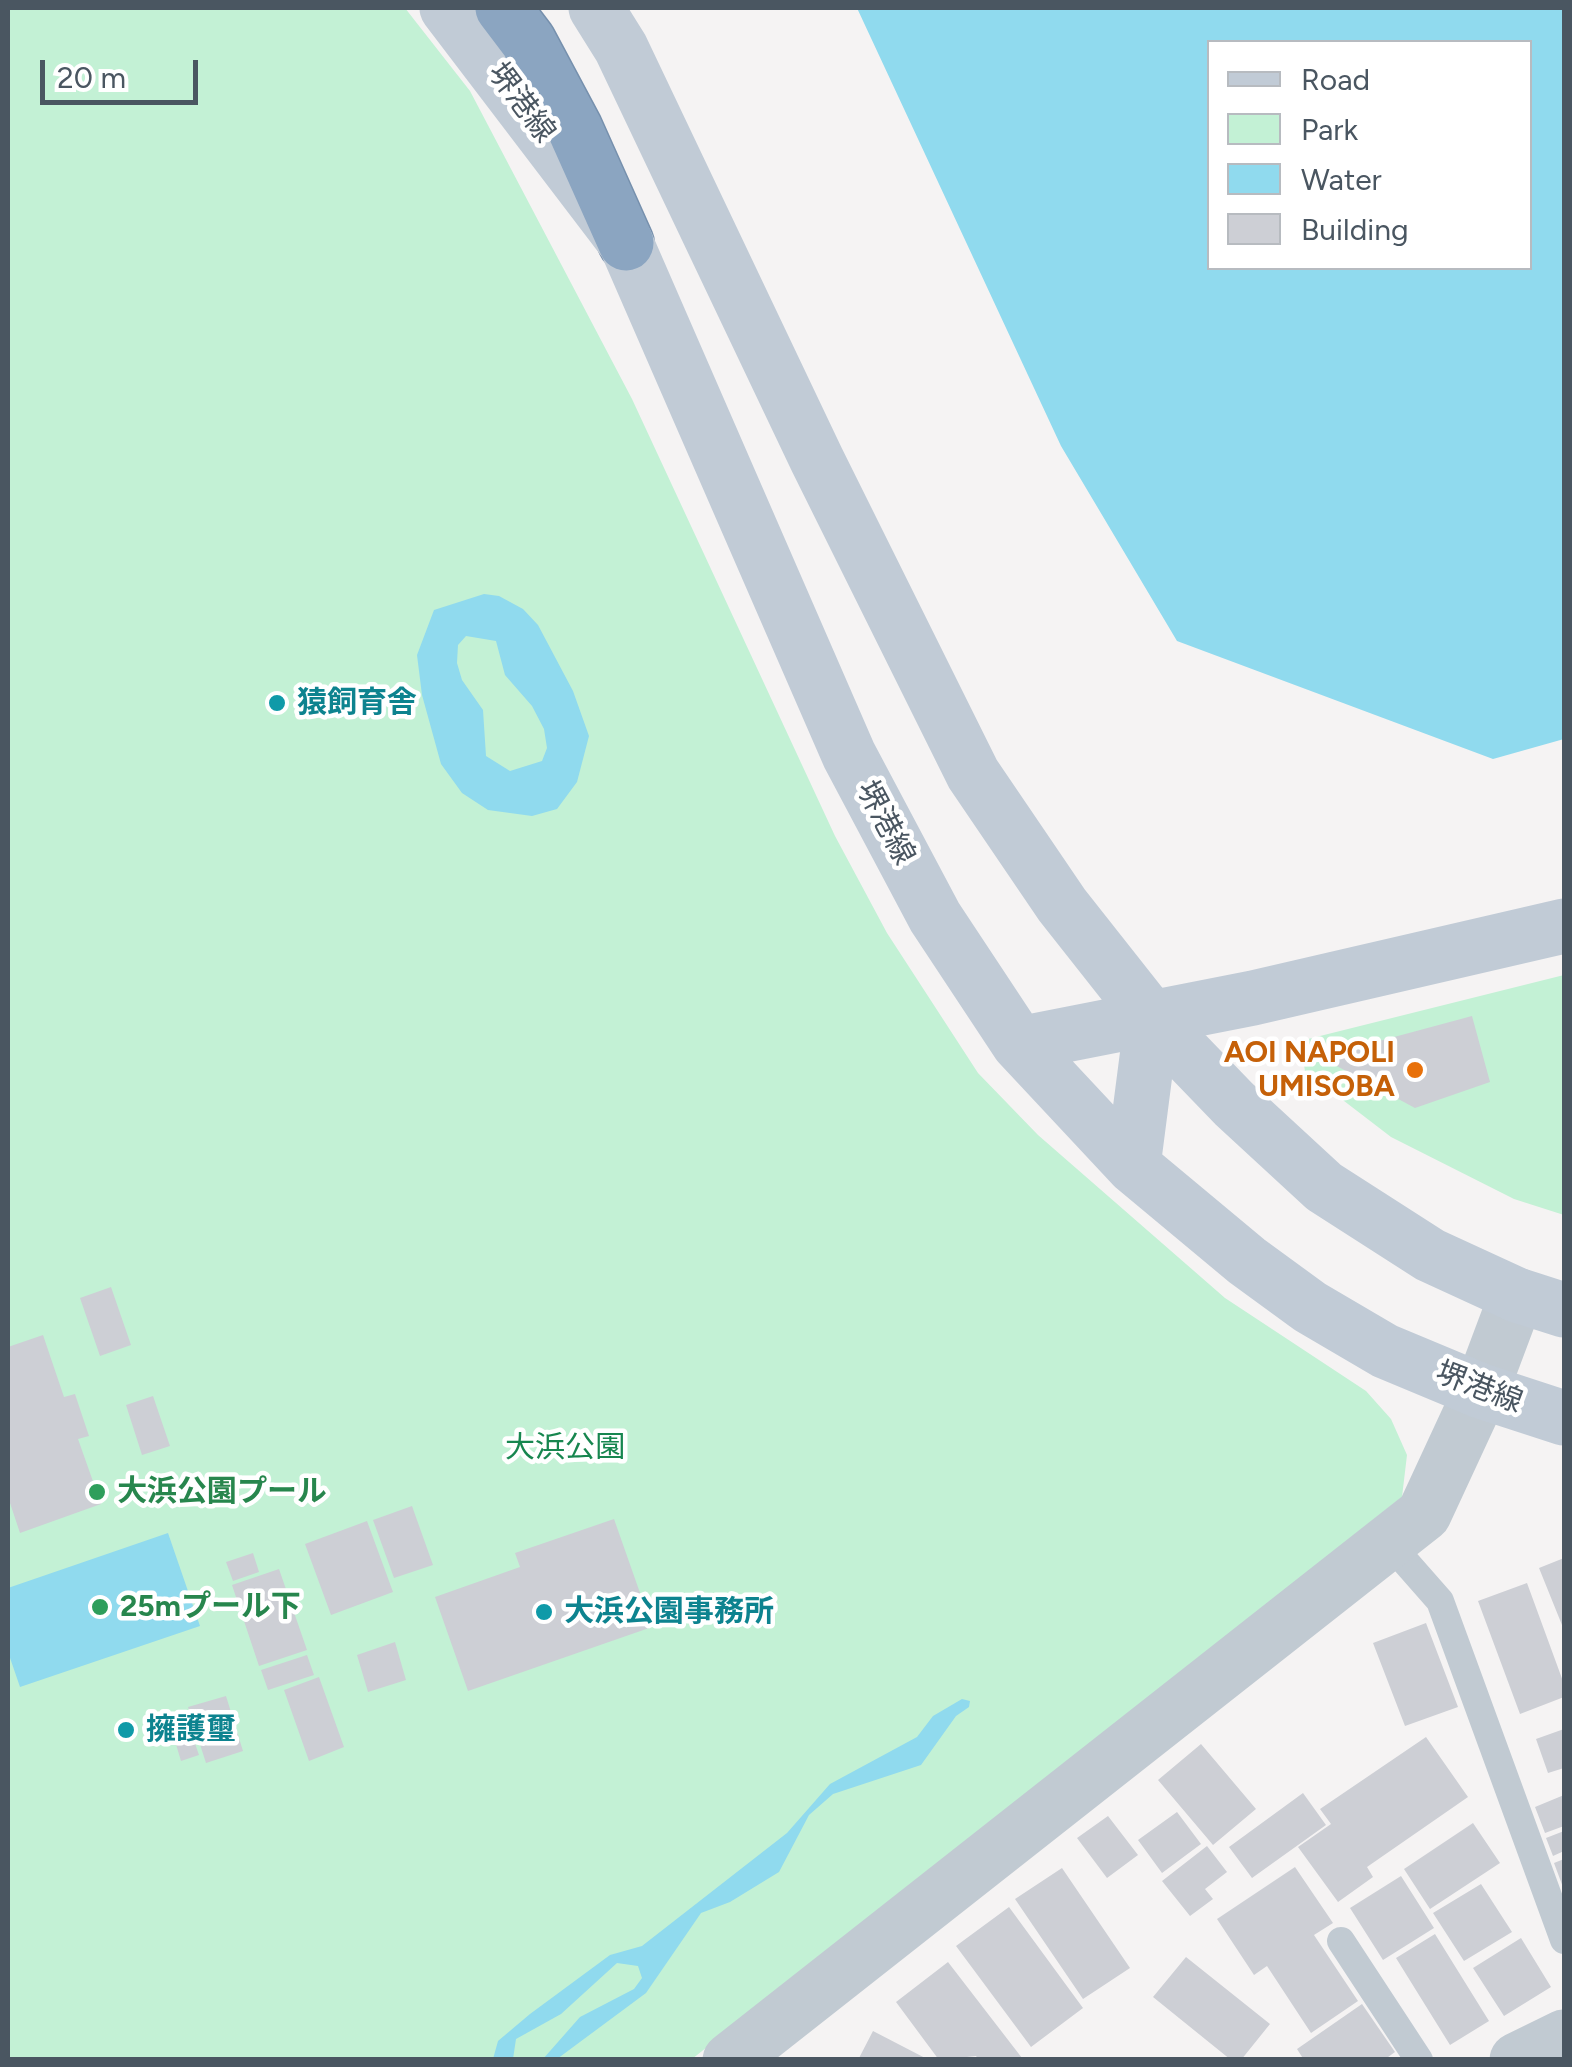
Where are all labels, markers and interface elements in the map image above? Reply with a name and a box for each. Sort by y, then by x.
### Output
scale bar [45,40,202,102]
legend [1207,40,1532,270]
street label: 堺港線 [480,56,562,150]
text: 20 m [57,59,126,96]
text: Road [1301,61,1370,98]
text: Park [1301,111,1358,148]
text: Water [1301,161,1382,198]
text: Building [1301,211,1409,248]
place label: 猿飼育舎 [297,685,417,721]
marker: 猿飼育舎 [266,692,288,714]
street label: 堺港線 [848,775,922,871]
place label: AOI NAPOLI UMISOBA [1224,1035,1395,1106]
marker: AOI NAPOLI UMISOBA [1404,1059,1426,1081]
street label: 堺港線 [1431,1355,1527,1421]
park label: 大浜公園 [505,1430,625,1466]
place label: 大浜公園プール [117,1474,327,1510]
marker: 大浜公園プール [86,1481,108,1503]
place label: 25mプール下 [120,1589,301,1625]
place label: 大浜公園事務所 [564,1594,774,1630]
marker: 25mプール下 [89,1596,111,1618]
marker: 大浜公園事務所 [533,1601,555,1623]
place label: 擁護璽 [146,1712,236,1748]
marker: 擁護璽 [115,1719,137,1741]

